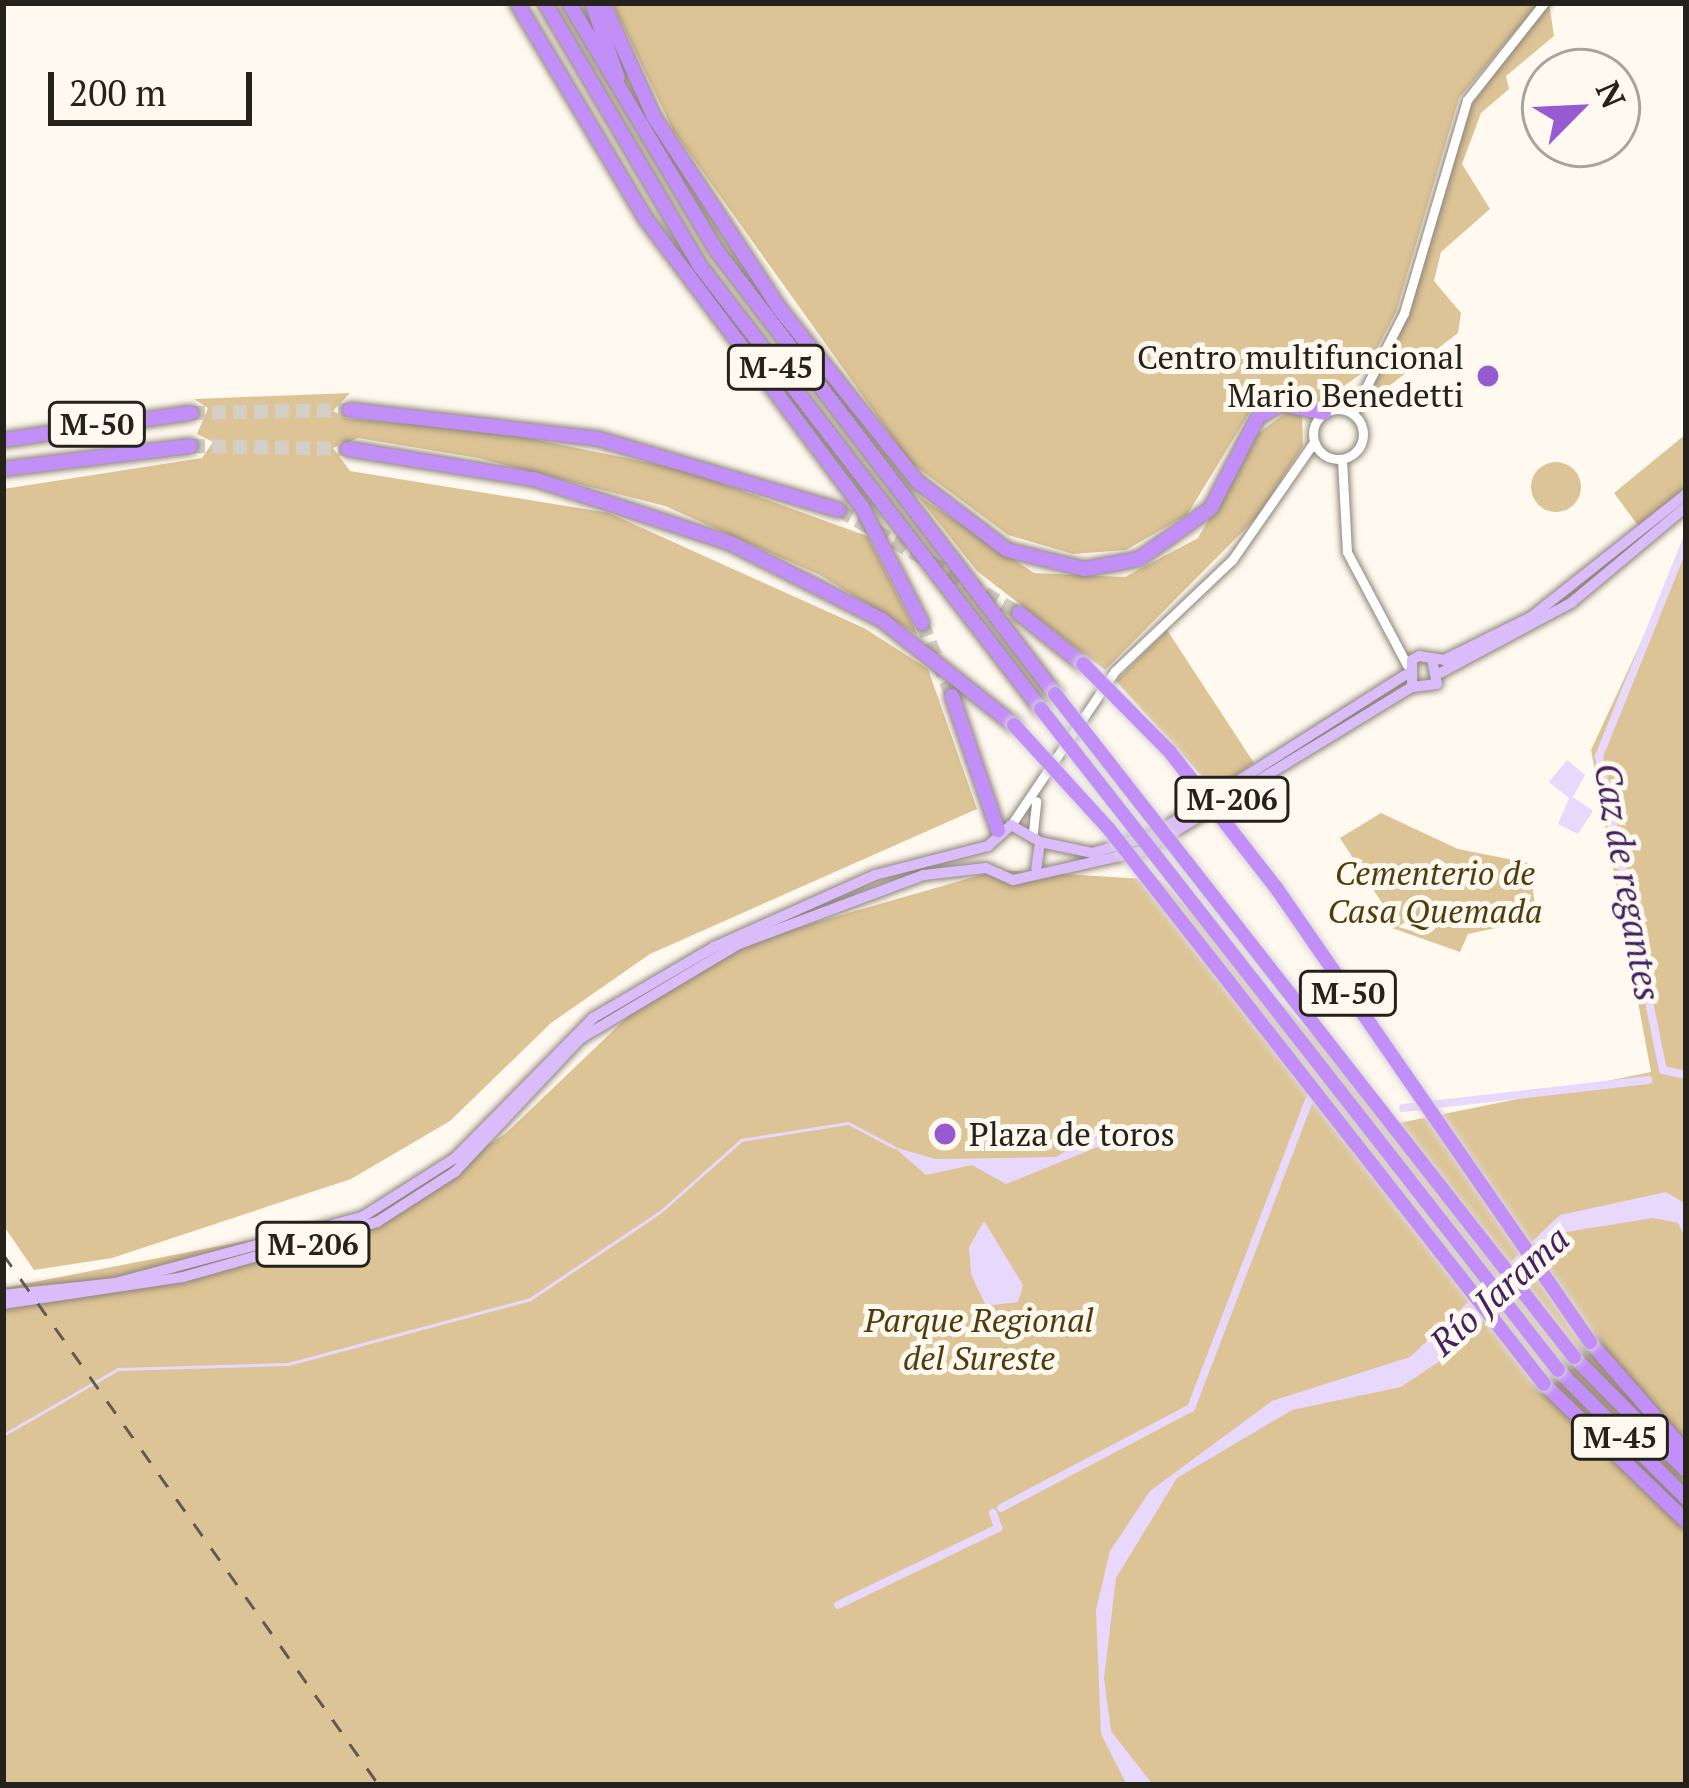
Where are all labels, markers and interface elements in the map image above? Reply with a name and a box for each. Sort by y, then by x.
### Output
scale bar [54,48,258,122]
north arrow [1521,48,1641,168]
text: 200 m [69,69,166,116]
text: N [1587,74,1636,115]
place label: Centro multifuncional Mario Benedetti [1137,337,1464,415]
road number: M-45 [725,343,827,391]
marker: Centro multifuncional Mario Benedetti [1475,363,1501,389]
road number: M-50 [46,400,148,448]
water label: Caz de regantes [1586,760,1670,1004]
road number: M-206 [1172,775,1292,823]
park label: Cementerio de Casa Quemada [1327,853,1543,931]
road number: M-50 [1297,969,1399,1017]
place label: Plaza de toros [969,1114,1175,1154]
marker: Plaza de toros [932,1121,958,1147]
water label: Río Jarama [1421,1216,1577,1364]
road number: M-206 [253,1220,373,1268]
park label: Parque Regional del Sureste [864,1300,1094,1378]
road number: M-45 [1569,1413,1671,1461]

